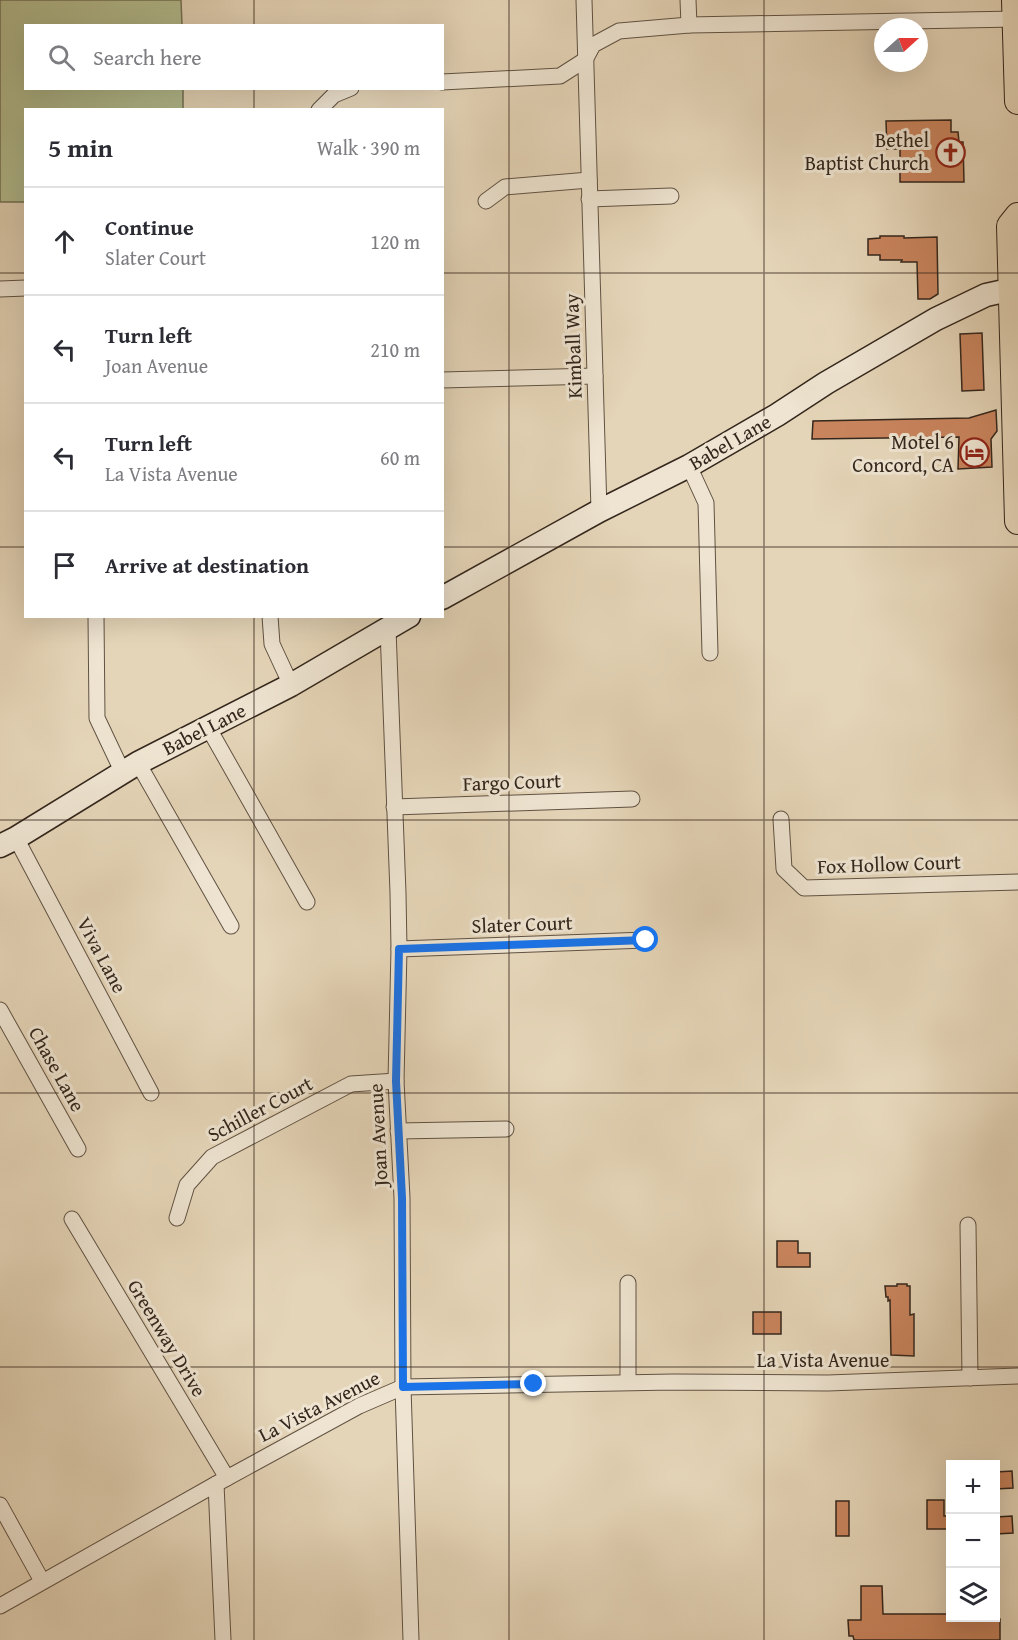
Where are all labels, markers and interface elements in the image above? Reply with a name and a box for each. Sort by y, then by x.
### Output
north arrow [874,18,928,72]
search box [24,24,444,90]
icon: search [45,41,78,74]
text: Search here [93,41,202,73]
place label: Bethel Baptist Church [805,125,929,177]
text: 5 min [48,128,113,167]
text: Walk · 390 m [317,133,420,162]
church icon: Bethel Baptist Church [934,136,966,168]
text: Continue [105,211,194,243]
icon: ahead [48,225,81,258]
text: 120 m [370,227,420,256]
text: Slater Court [105,243,206,272]
street label: Kimball Way [556,293,589,399]
text: Turn left [105,319,192,351]
icon: left [48,333,81,366]
text: 210 m [370,335,420,364]
text: Joan Avenue [105,351,208,380]
street label: Babel Lane [683,406,776,477]
text: Turn left [105,427,192,459]
place label: Motel 6 Concord, CA [852,427,954,479]
hotel icon: Motel 6 Concord, CA [959,437,991,469]
icon: left [48,441,81,474]
text: 60 m [380,443,420,472]
text: La Vista Avenue [105,459,238,488]
icon: arrive [48,549,81,582]
text: Arrive at destination [105,549,309,581]
street label: Babel Lane [157,695,251,762]
street label: Fargo Court [462,765,562,798]
street label: Fox Hollow Court [817,847,961,881]
street label: Slater Court [471,907,573,940]
street label: Viva Lane [70,912,134,998]
route start [632,926,658,952]
street label: Chase Lane [22,1021,93,1117]
street label: Schiller Court [202,1069,318,1149]
street label: Joan Avenue [360,1083,395,1190]
street label: Greenway Drive [121,1274,214,1402]
street label: La Vista Avenue [757,1345,889,1374]
street label: La Vista Avenue [253,1363,384,1449]
route end [520,1370,546,1396]
map controls [946,1460,1000,1622]
button: + [946,1460,1000,1514]
button: − [946,1514,1000,1568]
button: layers [946,1568,1000,1622]

